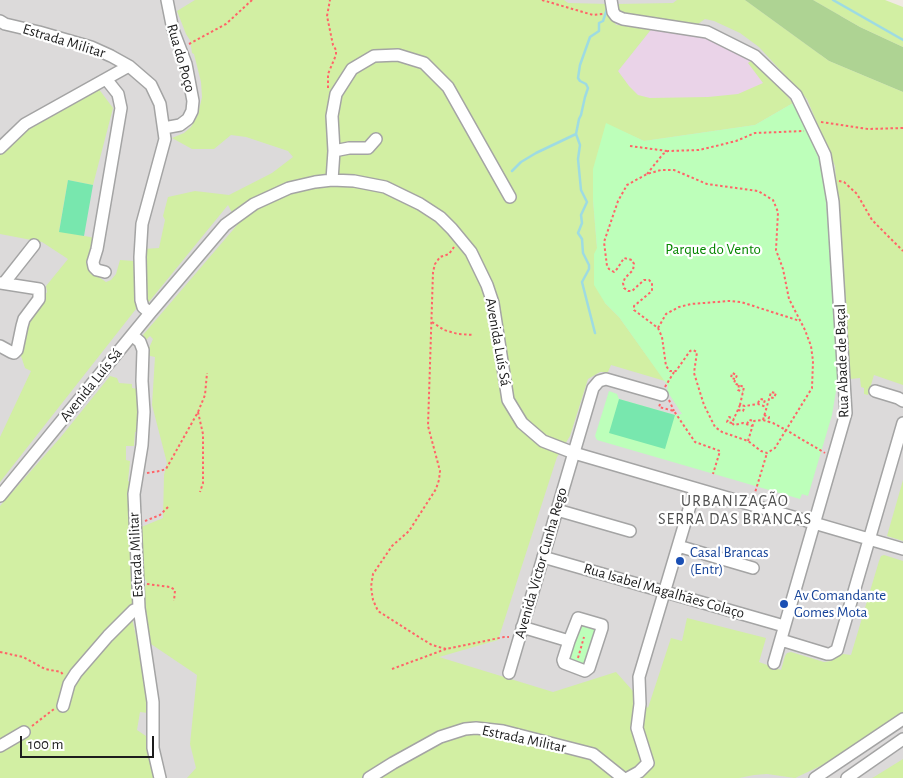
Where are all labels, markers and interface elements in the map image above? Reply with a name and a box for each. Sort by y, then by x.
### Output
street label: Estrada Militar [20,20,108,62]
street label: Rua do Poço [163,22,199,94]
park label: Parque do Vento [665,240,761,258]
street label: Avenida Luís Sá [481,297,515,387]
street label: Rua Abade de Baçal [831,304,853,418]
street label: Avenida Luís Sá [56,345,126,425]
street label: Avenida Victor Cunha Rego [511,485,571,641]
district label: URBANIZAÇÃO SERRA DAS BRANCAS [656,491,814,529]
street label: Estrada Militar [125,512,147,598]
place label: Casal Brancas (Entr) [690,543,769,578]
marker: Casal Brancas (Entr) [674,555,686,567]
street label: Rua Isabel Magalhães Colaço [581,559,747,623]
place label: Av Comandante Gomes Mota [794,586,886,621]
marker: Av Comandante Gomes Mota [778,598,790,610]
street label: Estrada Militar [480,721,568,757]
scale bar [22,726,156,758]
text: 100 m [28,737,63,752]

